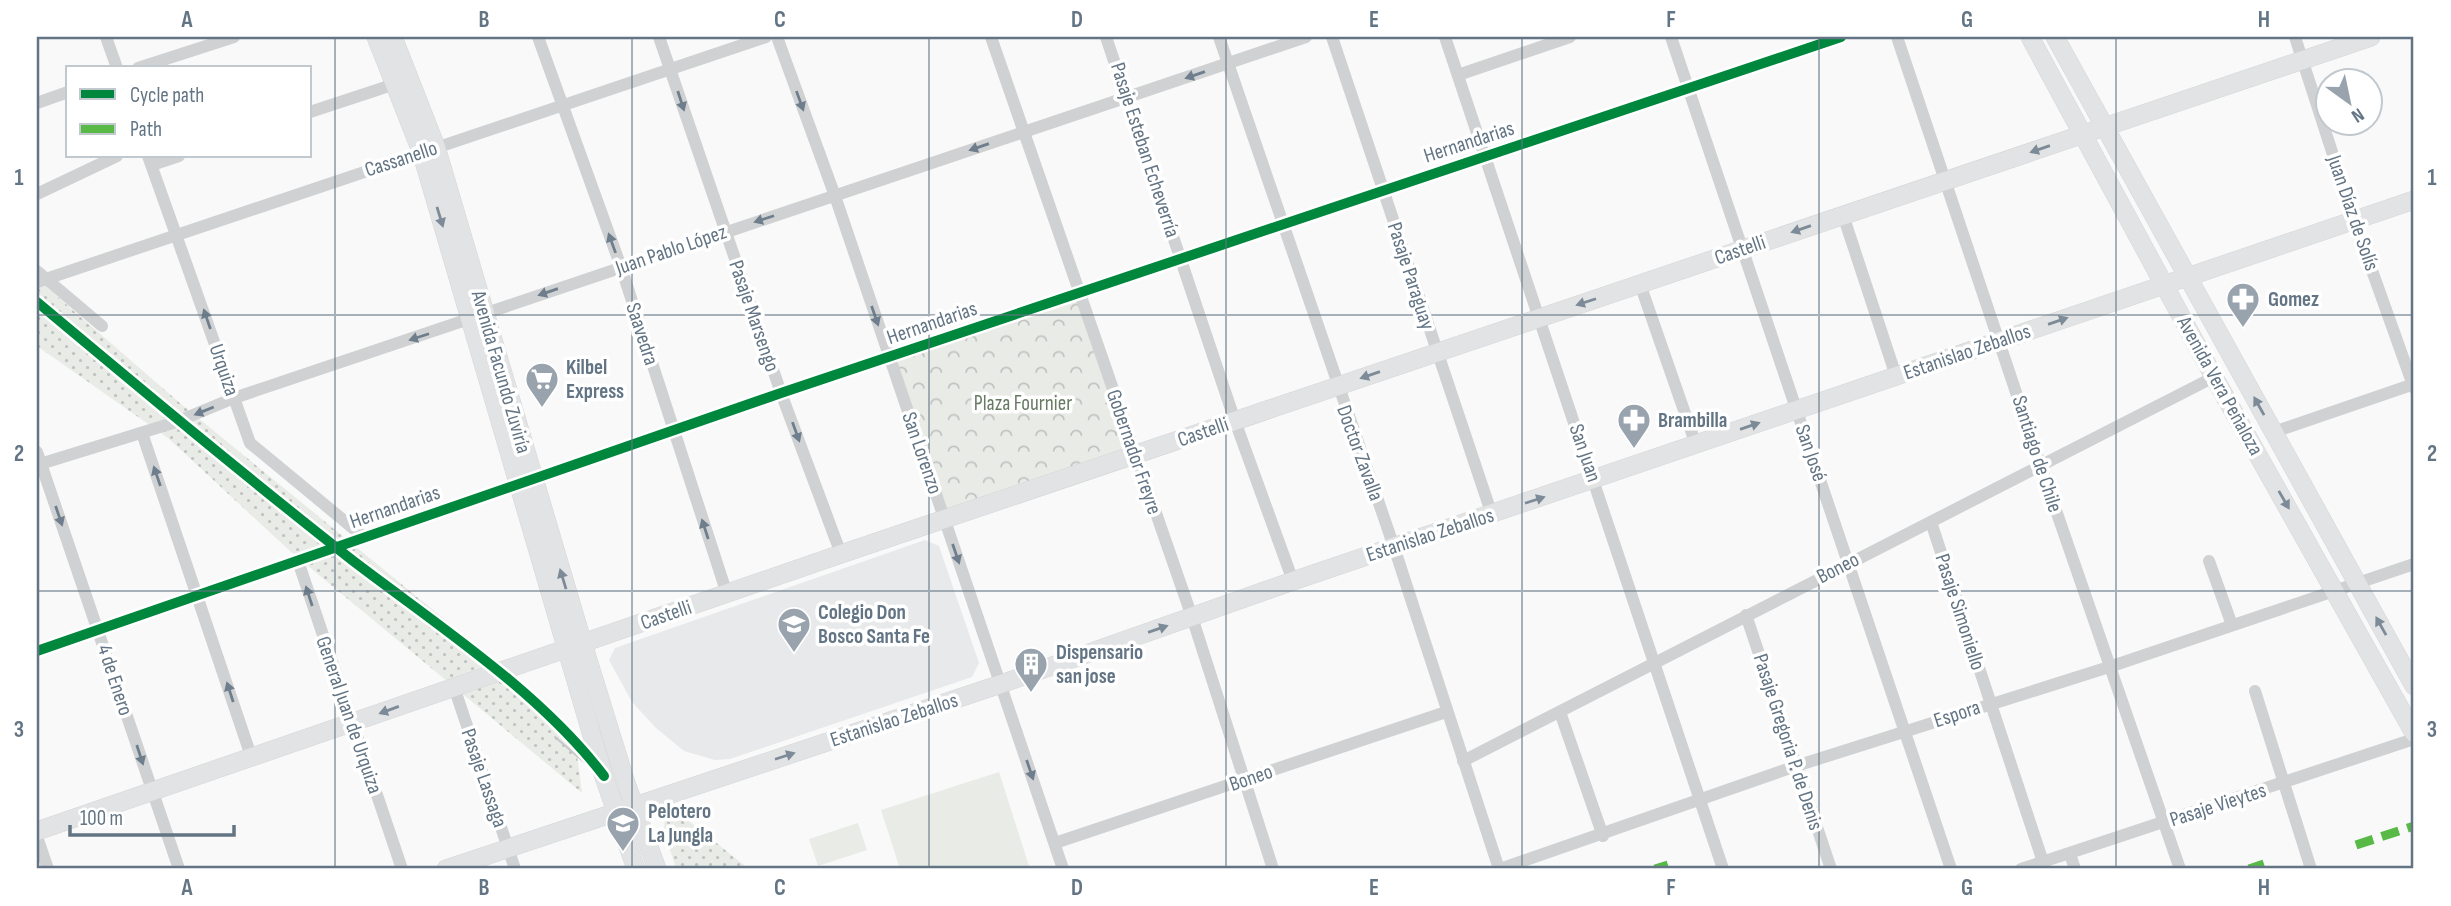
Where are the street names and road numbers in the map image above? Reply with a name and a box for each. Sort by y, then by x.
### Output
street label: Pasaje Esteban Echeverría [1105,59,1185,241]
street label: Hernandarias [1421,116,1517,168]
street label: Cassanello [362,136,440,182]
street label: Juan Díaz de Solís [2321,151,2384,274]
street label: Juan Pablo López [611,219,730,281]
street label: Pasaje Paraguay [1382,219,1440,333]
street label: Castelli [1711,230,1769,270]
street label: Pasaje Marsengo [723,257,785,375]
street label: Avenida Facundo Zuviría [466,287,536,456]
street label: Hernandarias [884,296,980,350]
street label: Saavedra [620,300,664,368]
street label: Avenida Vera Peñaloza [2171,311,2269,460]
street label: Estanislao Zeballos [1900,319,2034,385]
street label: Urquiza [204,341,244,399]
street label: Gobernador Freyre [1101,386,1167,518]
street label: Santiago de Chile [2006,393,2068,515]
street label: Doctor Zavalla [1331,402,1389,504]
street label: San Lorenzo [896,409,948,497]
street label: Castelli [1174,412,1232,452]
street label: San Juan [1563,421,1607,485]
street label: San José [1790,421,1832,485]
street label: Hernandarias [347,480,443,534]
street label: Estanislao Zeballos [1363,503,1497,567]
street label: Boneo [1813,547,1863,589]
street label: Pasaje Simoniello [1929,551,1991,673]
street label: Castelli [637,595,695,635]
street label: General Juan de Urquiza [310,633,388,797]
street label: 4 de Enero [92,641,138,719]
street label: Pasaje Gregoria P. de Denis [1748,651,1828,833]
street label: Estanislao Zeballos [827,688,961,752]
street label: Espora [1931,695,1983,733]
street label: Pasaje Lassaga [455,725,513,831]
street label: Boneo [1226,759,1276,797]
street label: Pasaje Vieytes [2167,778,2269,832]

